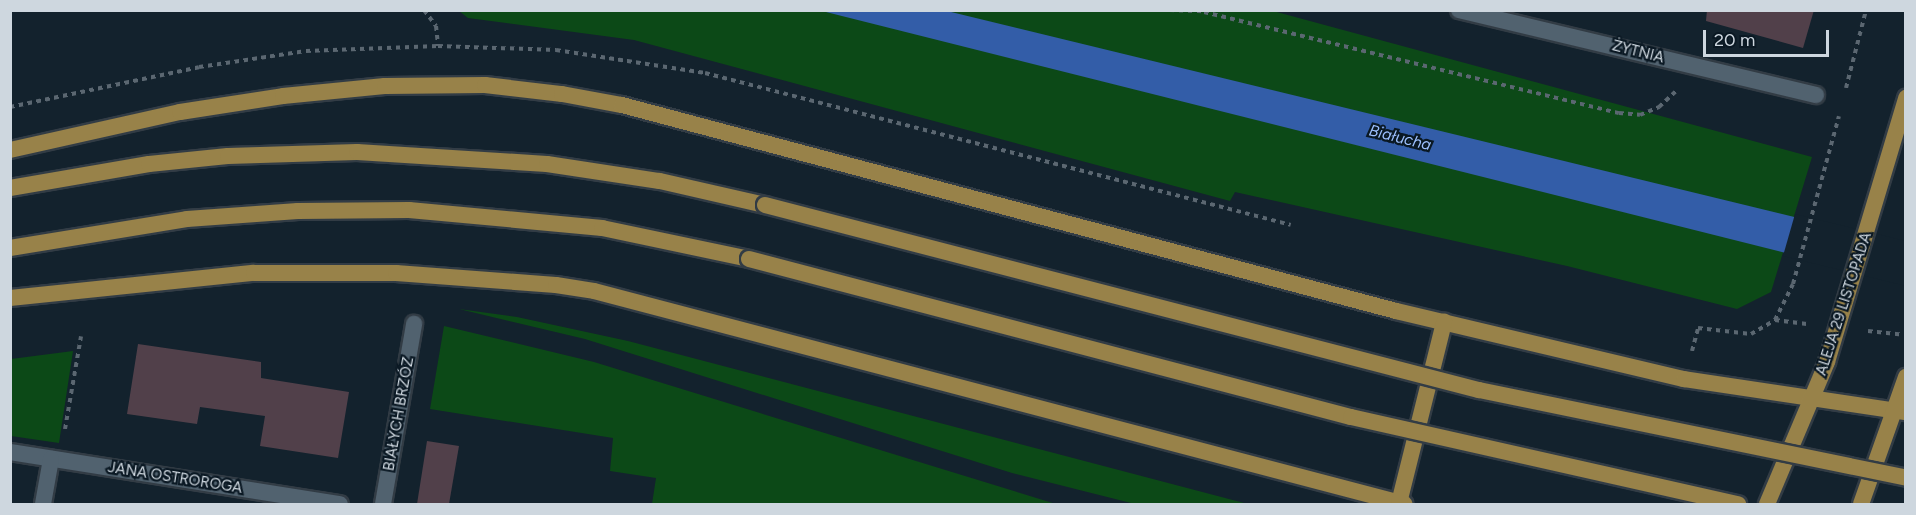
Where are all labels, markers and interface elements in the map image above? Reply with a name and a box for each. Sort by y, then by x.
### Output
scale bar [1706,18,1832,56]
text: 20 m [1714,29,1755,51]
street label: ŻYTNIA [1610,37,1666,67]
water label: Białucha [1367,121,1433,155]
street label: ALEJA 29 LISTOPADA [1812,230,1876,378]
street label: BIAŁYCH BRZÓZ [380,356,418,472]
street label: JANA OSTROROGA [106,458,244,498]

